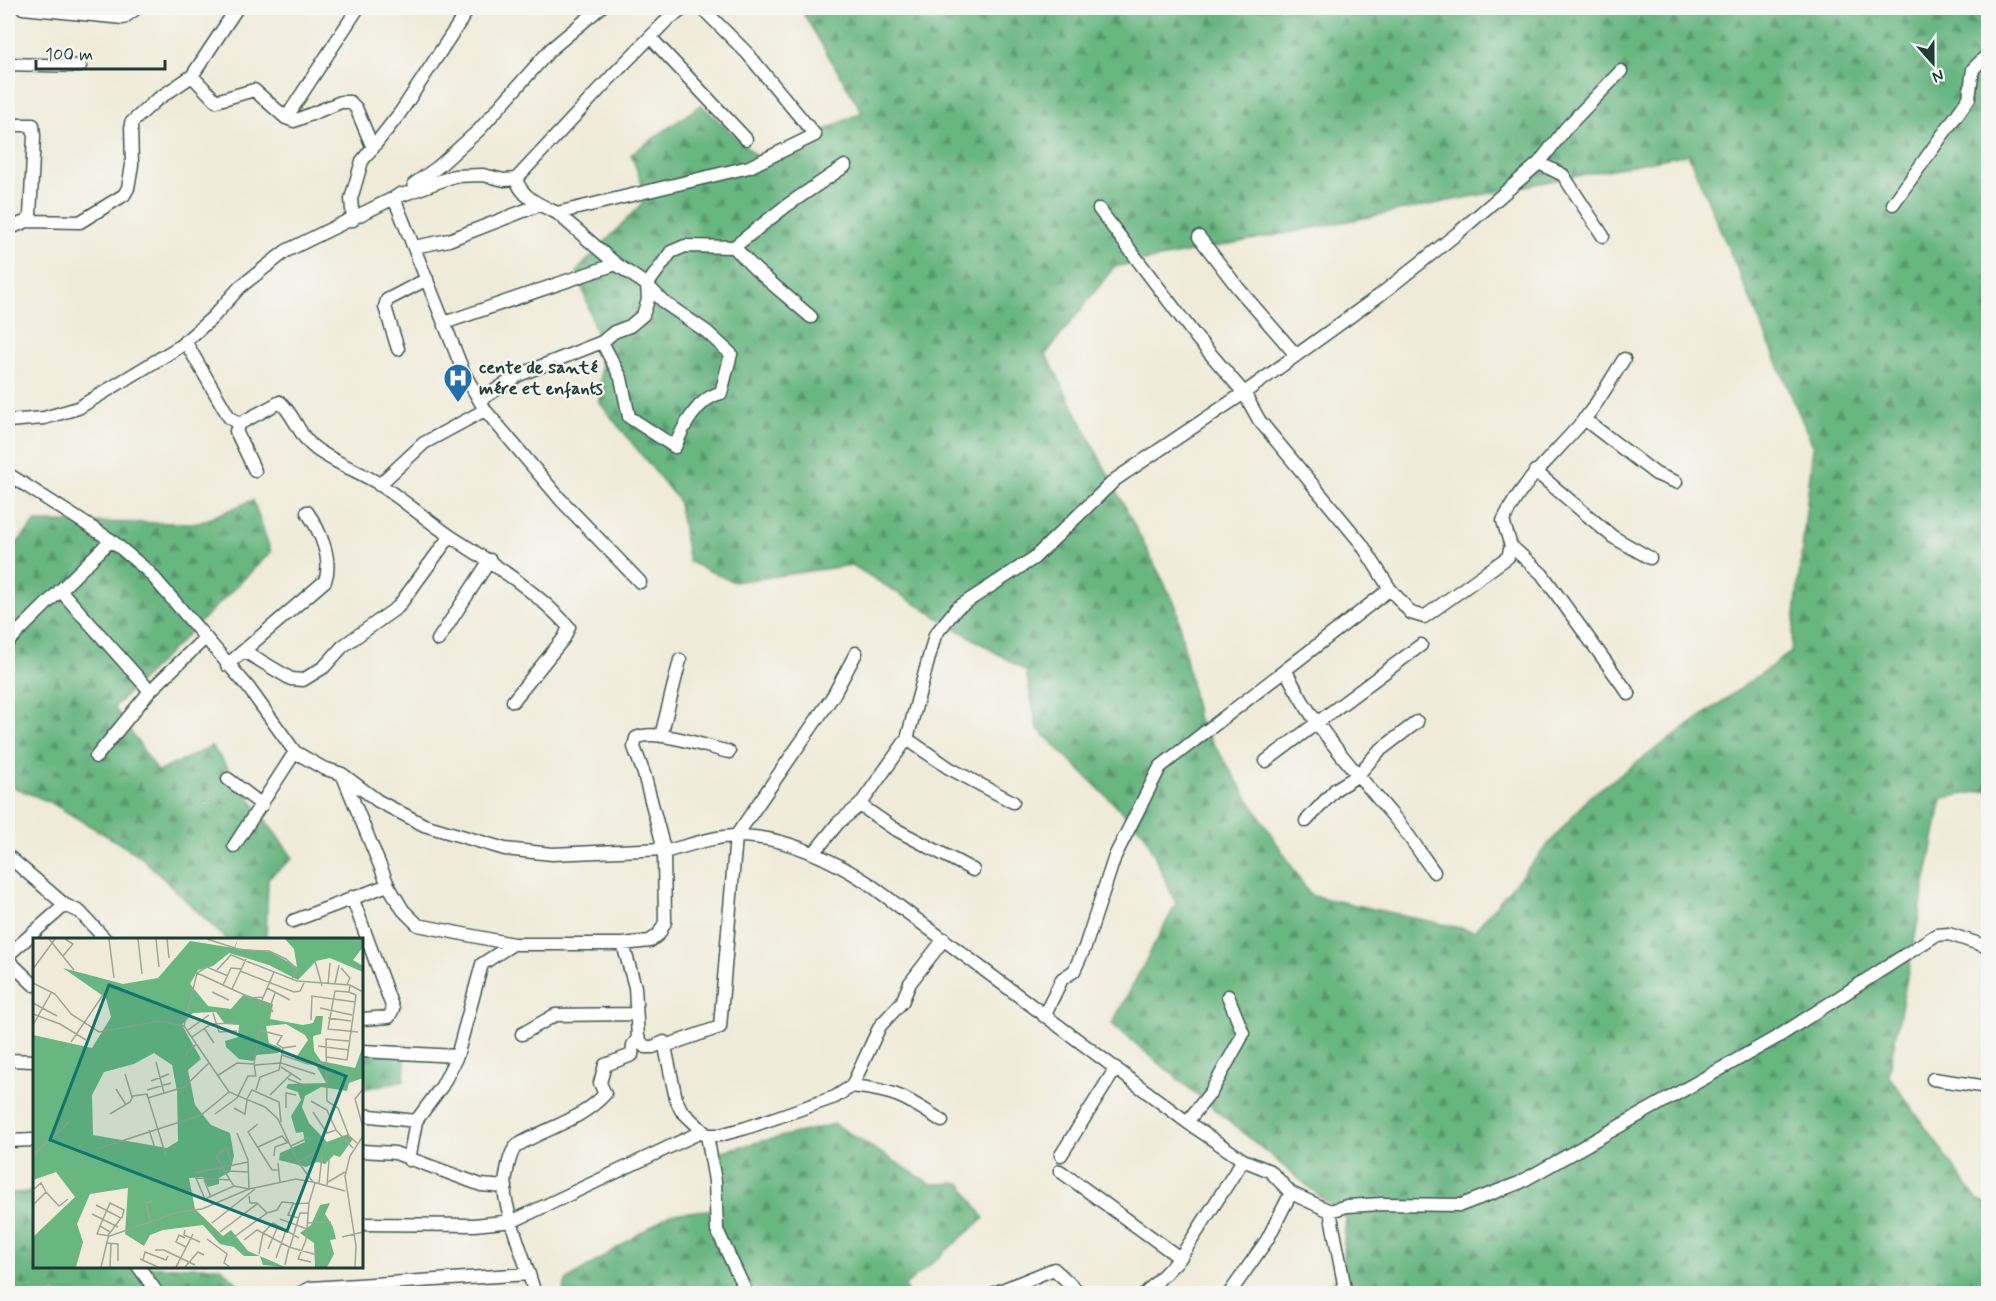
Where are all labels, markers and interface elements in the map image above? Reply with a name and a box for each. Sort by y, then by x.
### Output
scale bar [36,33,165,71]
north arrow [1903,33,1963,93]
text: 100 m [45,43,93,67]
text: N [1929,64,1947,87]
place label: cente de santé mére et enfants [479,356,603,401]
hospital icon: cente de santé mére et enfants [442,362,474,404]
inset map [33,938,363,1268]

